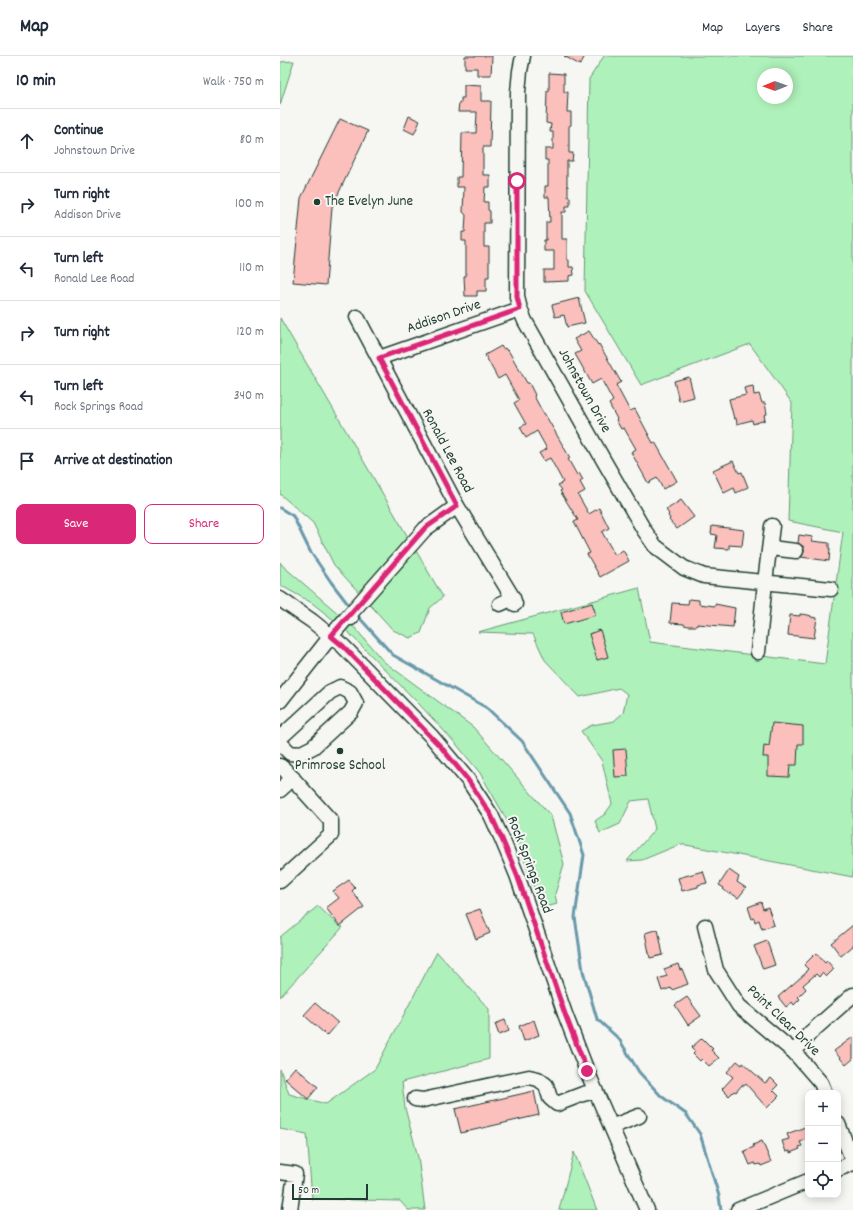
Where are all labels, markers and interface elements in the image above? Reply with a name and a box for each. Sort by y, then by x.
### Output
text: Map [20,14,49,41]
text: Map [702,18,723,38]
text: Layers [745,18,780,38]
text: Share [802,18,833,38]
north arrow [757,68,793,104]
text: 10 min [16,70,56,94]
text: Walk · 750 m [203,73,264,92]
text: Continue [54,120,103,142]
icon: ahead [16,130,38,152]
text: 80 m [240,131,264,150]
text: Johnstown Drive [54,142,135,161]
route start [508,172,526,190]
text: Turn right [54,184,110,206]
place label: The Evelyn June [325,191,413,213]
icon: right [16,194,38,216]
text: 100 m [235,195,264,214]
marker: The Evelyn June [312,197,322,207]
text: Addison Drive [54,206,121,225]
text: Turn left [54,248,103,270]
icon: left [16,258,38,280]
text: 110 m [239,259,264,278]
text: Ronald Lee Road [54,270,134,289]
street label: Addison Drive [404,294,484,340]
icon: right [16,322,38,344]
text: Turn right [54,322,110,344]
text: 120 m [236,323,264,342]
street label: Johnstown Drive [552,345,616,438]
text: Turn left [54,376,103,398]
icon: left [16,386,38,408]
text: 340 m [234,387,264,406]
text: Rock Springs Road [54,398,143,417]
street label: Ronald Lee Road [416,405,478,497]
icon: arrive [16,450,38,472]
text: Arrive at destination [54,450,172,472]
button: Save [16,504,136,544]
button: Share [144,504,264,544]
marker: Primrose School [335,746,345,756]
place label: Primrose School [295,755,386,777]
street label: Rock Springs Road [500,813,558,917]
street label: Point Clear Drive [741,980,825,1062]
route end [578,1062,596,1080]
map controls [805,1090,841,1198]
button: + [805,1090,841,1126]
button: − [805,1126,841,1162]
button: locate [805,1162,841,1198]
scale bar [292,1182,368,1201]
text: 50 m [298,1183,319,1199]

